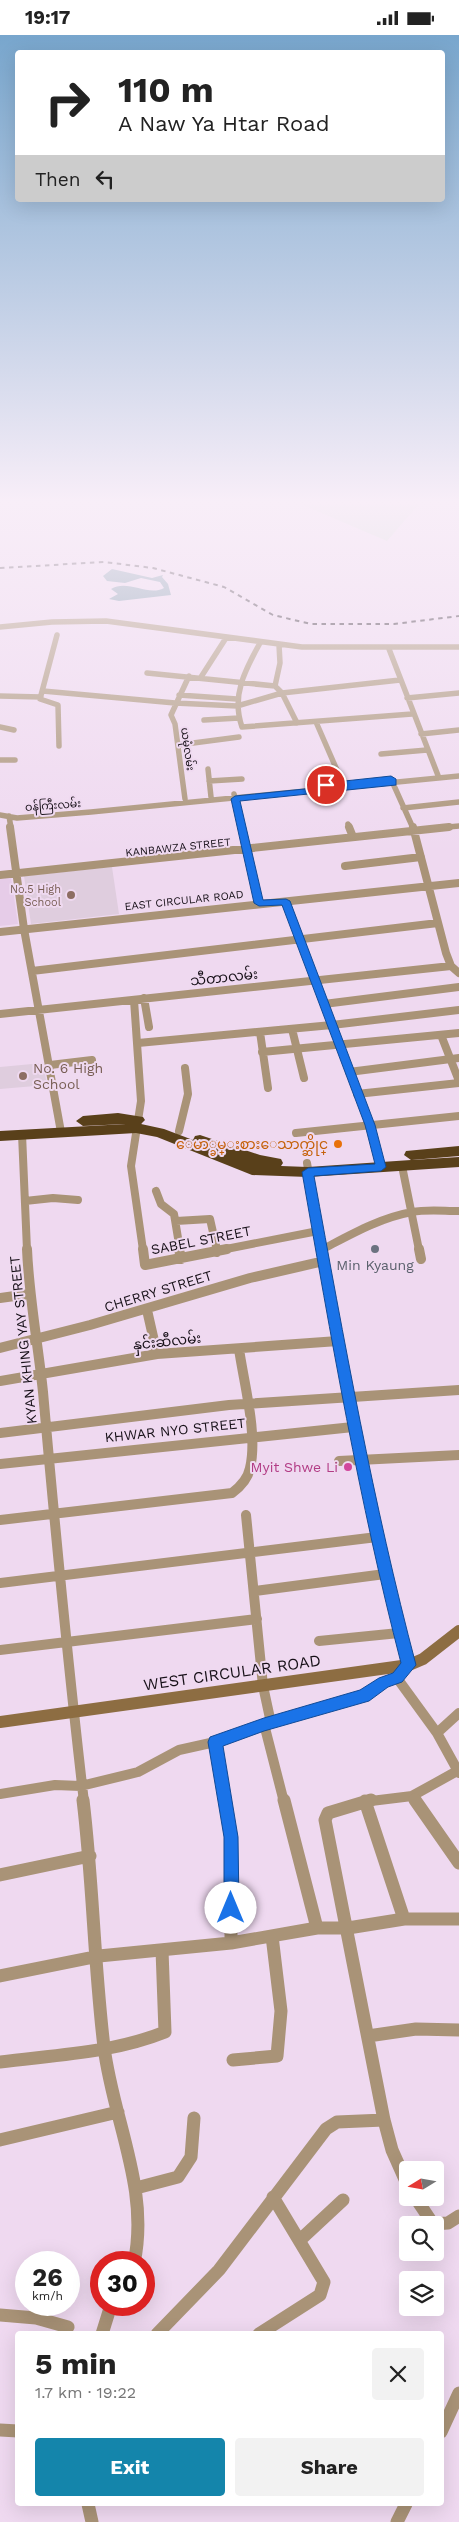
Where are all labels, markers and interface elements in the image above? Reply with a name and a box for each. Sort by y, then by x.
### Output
text: 19:17 [25,6,70,29]
text: 110 m [118,69,214,111]
icon: right [35,70,100,135]
text: A Naw Ya Htar Road [118,111,329,136]
icon: left [91,165,119,193]
text: Then [35,168,81,191]
street label: ယမုံလမ်း [176,727,198,772]
pin [305,764,347,806]
icon: arrive [312,771,340,799]
street label: ဝန်ကြီးလမ်း [25,796,82,816]
street label: KANBAWZA STREET [125,835,232,859]
place label: No.5 High School [10,883,62,909]
street label: EAST CIRCULAR ROAD [124,888,244,913]
marker: No.5 High School [65,889,77,901]
street label: သီတာလမ်း [189,964,259,989]
place label: No. 6 High School [33,1060,103,1092]
marker: No. 6 High School [17,1070,29,1082]
place label: ေမာ္ခမ္းစားေသာက္ဆိုင္ [176,1134,328,1156]
marker: ေမာ္ခမ္းစားေသာက္ဆိုင္ [332,1138,344,1150]
street label: SABEL STREET [150,1222,253,1258]
marker: Min Kyaung [369,1243,381,1255]
street label: KYAN KHING YAY STREET [6,1255,40,1425]
place label: Min Kyaung [336,1257,414,1273]
street label: CHERRY STREET [102,1267,214,1315]
street label: နှင်းဆီလမ်း [132,1327,202,1357]
street label: KHWAR NYO STREET [104,1415,247,1445]
place label: Myit Shwe Li [251,1459,338,1475]
marker: Myit Shwe Li [342,1461,354,1473]
street label: WEST CIRCULAR ROAD [142,1651,322,1694]
position arrow [204,1881,256,1933]
north arrow [399,2161,444,2206]
map controls [399,2161,444,2316]
button: search [399,2216,444,2261]
speed limit sign: 30 [90,2251,155,2316]
text: 26 [32,2263,63,2292]
button: layers [399,2271,444,2316]
text: km/h [32,2289,63,2303]
text: 5 min [35,2346,117,2381]
button: close [372,2348,424,2400]
text: 1.7 km · 19:22 [35,2383,136,2402]
button: Exit [35,2438,225,2496]
button: Share [235,2438,424,2496]

